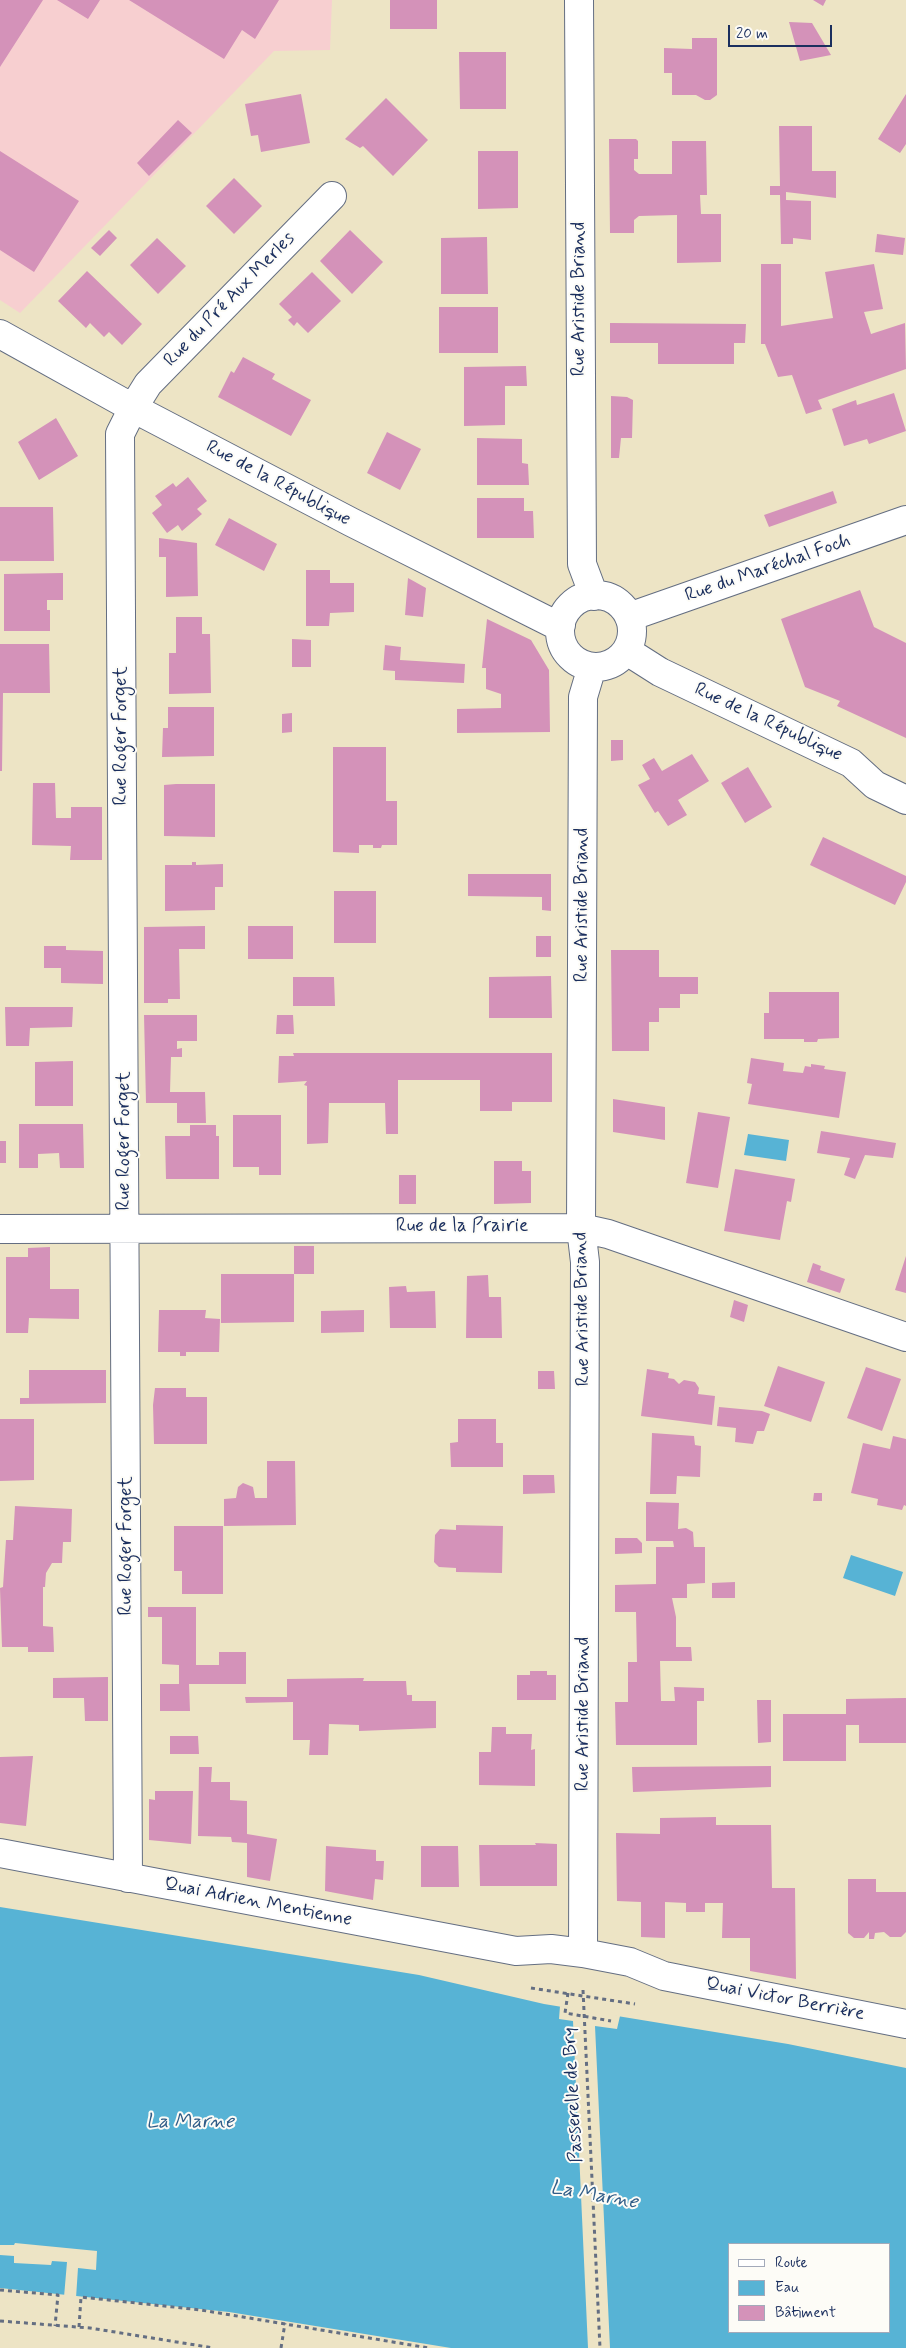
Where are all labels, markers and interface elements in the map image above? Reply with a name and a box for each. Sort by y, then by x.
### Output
scale bar [731,15,835,47]
text: 20 m [736,24,768,44]
street label: Rue Aristide Briand [569,222,591,376]
street label: Rue du Pré Aux Merles [160,228,300,372]
street label: Rue de la République [202,436,354,532]
street label: Rue du Maréchal Foch [682,530,854,608]
street label: Rue Roger Forget [111,666,133,806]
street label: Rue de la République [690,679,846,767]
street label: Rue Aristide Briand [572,828,594,982]
street label: Rue Roger Forget [114,1071,136,1211]
street label: Rue de la Prairie [396,1216,528,1238]
street label: Rue Aristide Briand [570,1232,596,1386]
street label: Rue Roger Forget [116,1476,138,1616]
street label: Rue Aristide Briand [573,1637,595,1791]
street label: Quai Adrien Mentienne [162,1874,354,1932]
street label: Quai Victor Berrière [704,1973,866,2027]
street label: Passerelle de Bry [559,2027,589,2163]
water label: La Marne [146,2111,234,2135]
water label: La Marne [548,2177,640,2215]
legend [728,2243,891,2333]
text: Route [775,2253,808,2273]
text: Eau [775,2278,799,2298]
text: Bâtiment [775,2303,836,2323]

